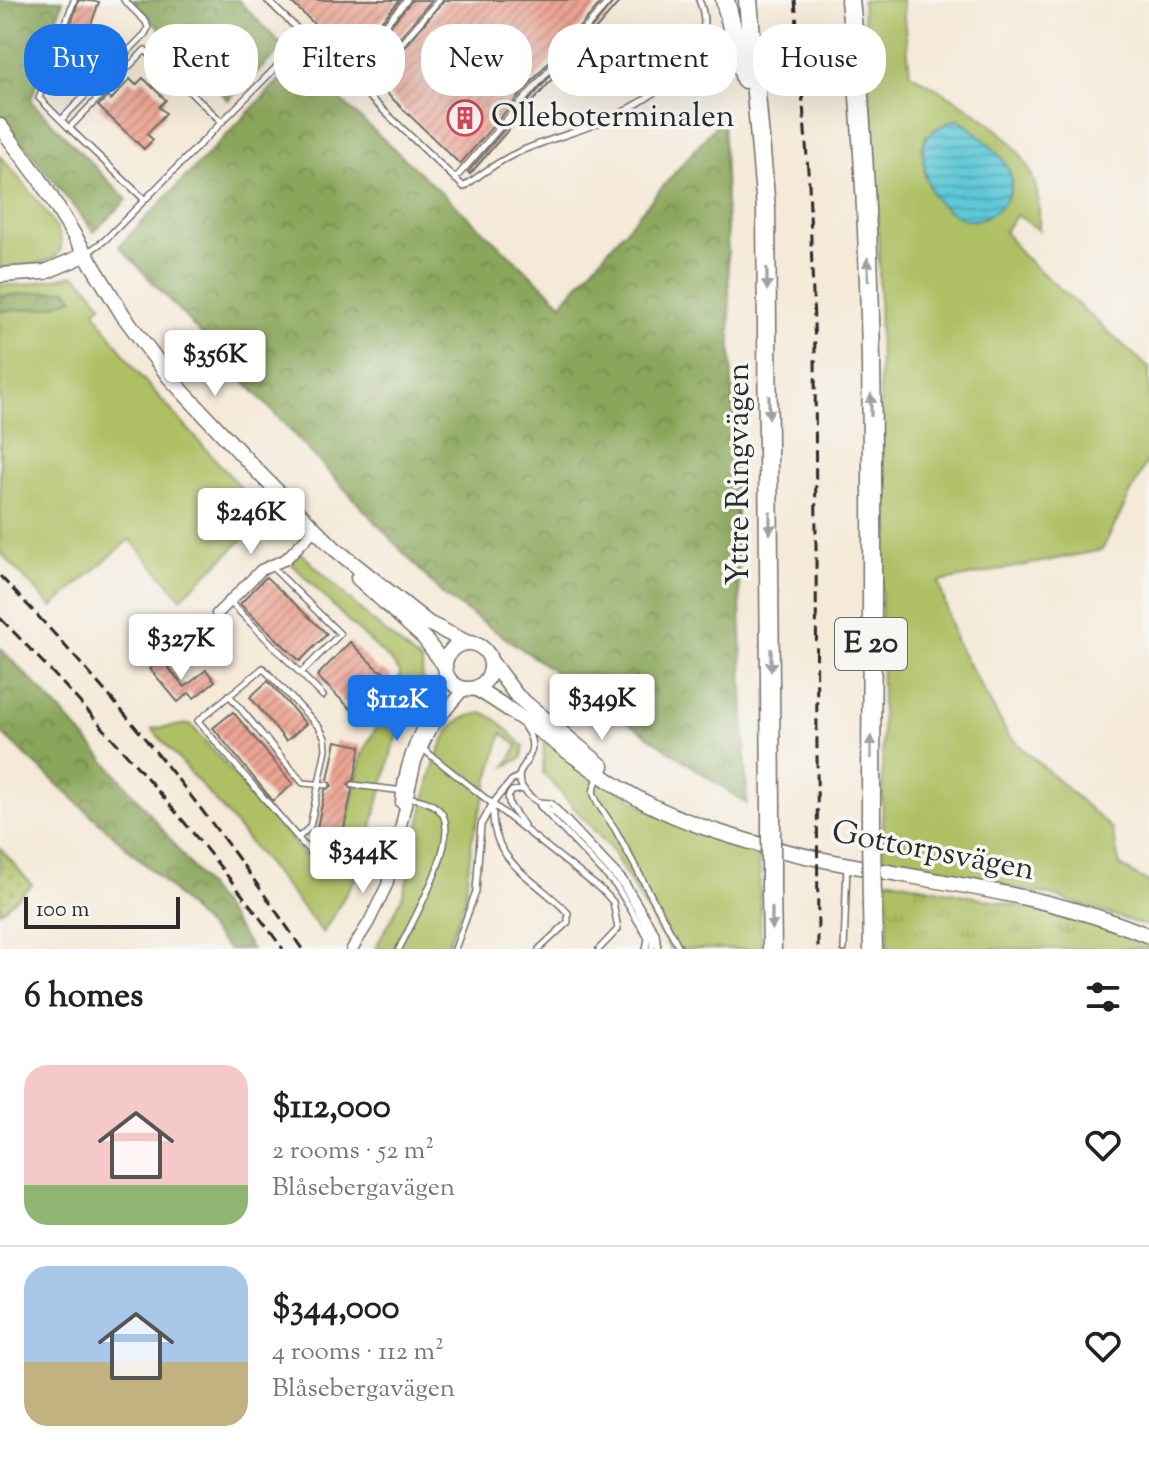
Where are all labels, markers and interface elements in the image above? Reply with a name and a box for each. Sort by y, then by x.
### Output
chip: Buy [24,24,128,96]
chip: Rent [144,24,258,96]
chip: Filters [274,24,405,96]
chip: New [421,24,532,96]
chip: Apartment [548,24,737,96]
chip: House [753,24,886,96]
place label: Olleboterminalen [491,95,735,141]
building icon: Olleboterminalen [446,99,484,137]
one-way arrow [862,256,875,281]
one-way arrow [761,267,774,292]
pin: $356K [159,330,271,398]
text: $356K [182,337,248,374]
street label: Yttre Ringvägen [717,363,763,585]
one-way arrow [865,392,877,417]
one-way arrow [763,395,775,420]
pin: $246K [195,488,307,556]
text: $246K [216,495,286,532]
one-way arrow [764,511,776,536]
pin: $327K [125,614,237,682]
road number: E 20 [835,618,907,670]
text: $327K [147,621,215,658]
one-way arrow [765,648,777,673]
pin: $349K [546,674,658,742]
pin: $112K [341,675,453,743]
text: $349K [568,681,636,718]
text: $112K [366,682,428,719]
one-way arrow [865,734,877,759]
street label: Gottorpsvägen [828,810,1038,894]
pin: $344K [307,827,419,895]
text: $344K [328,834,398,871]
scale bar [24,893,180,929]
text: 100 m [36,895,89,927]
one-way arrow [766,907,778,932]
text: 6 homes [24,973,143,1022]
icon: filters [1081,975,1125,1019]
text: $112,000 [272,1084,391,1133]
icon: home [88,1097,184,1193]
icon: heart [1081,1123,1125,1167]
text: 2 rooms · 52 m² [272,1133,434,1170]
text: Blåsebergavägen [272,1170,455,1207]
text: $344,000 [272,1285,400,1334]
icon: home [88,1298,184,1394]
icon: heart [1081,1324,1125,1368]
text: 4 rooms · 112 m² [272,1334,444,1371]
text: Blåsebergavägen [272,1371,455,1408]

